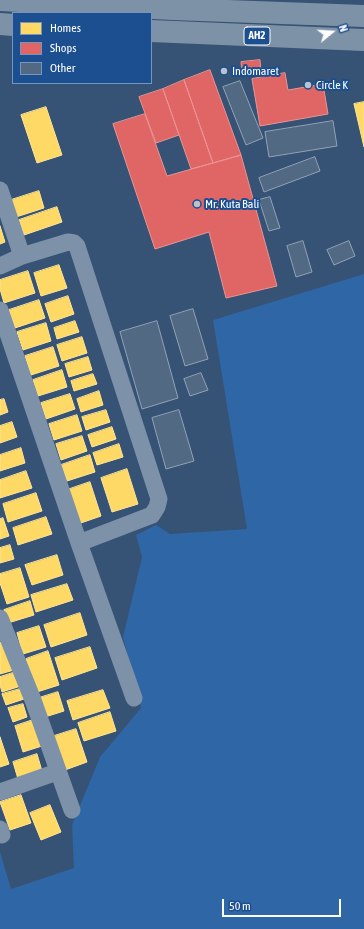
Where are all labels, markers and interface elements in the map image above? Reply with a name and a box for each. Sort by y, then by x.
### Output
legend [12,12,152,84]
north arrow [312,12,352,52]
text: Homes [50,21,81,35]
text: N [337,23,350,33]
road number: AH2 [244,27,270,45]
text: Shops [50,41,76,55]
text: Other [50,61,75,75]
place label: Indomaret [232,64,279,78]
marker: Indomaret [219,66,229,76]
place label: Circle K [316,78,348,92]
marker: Circle K [303,80,313,90]
place label: Mr. Kuta Bali [205,197,259,211]
marker: Mr. Kuta Bali [192,199,202,209]
scale bar [224,891,343,917]
text: 50 m [229,899,251,913]

